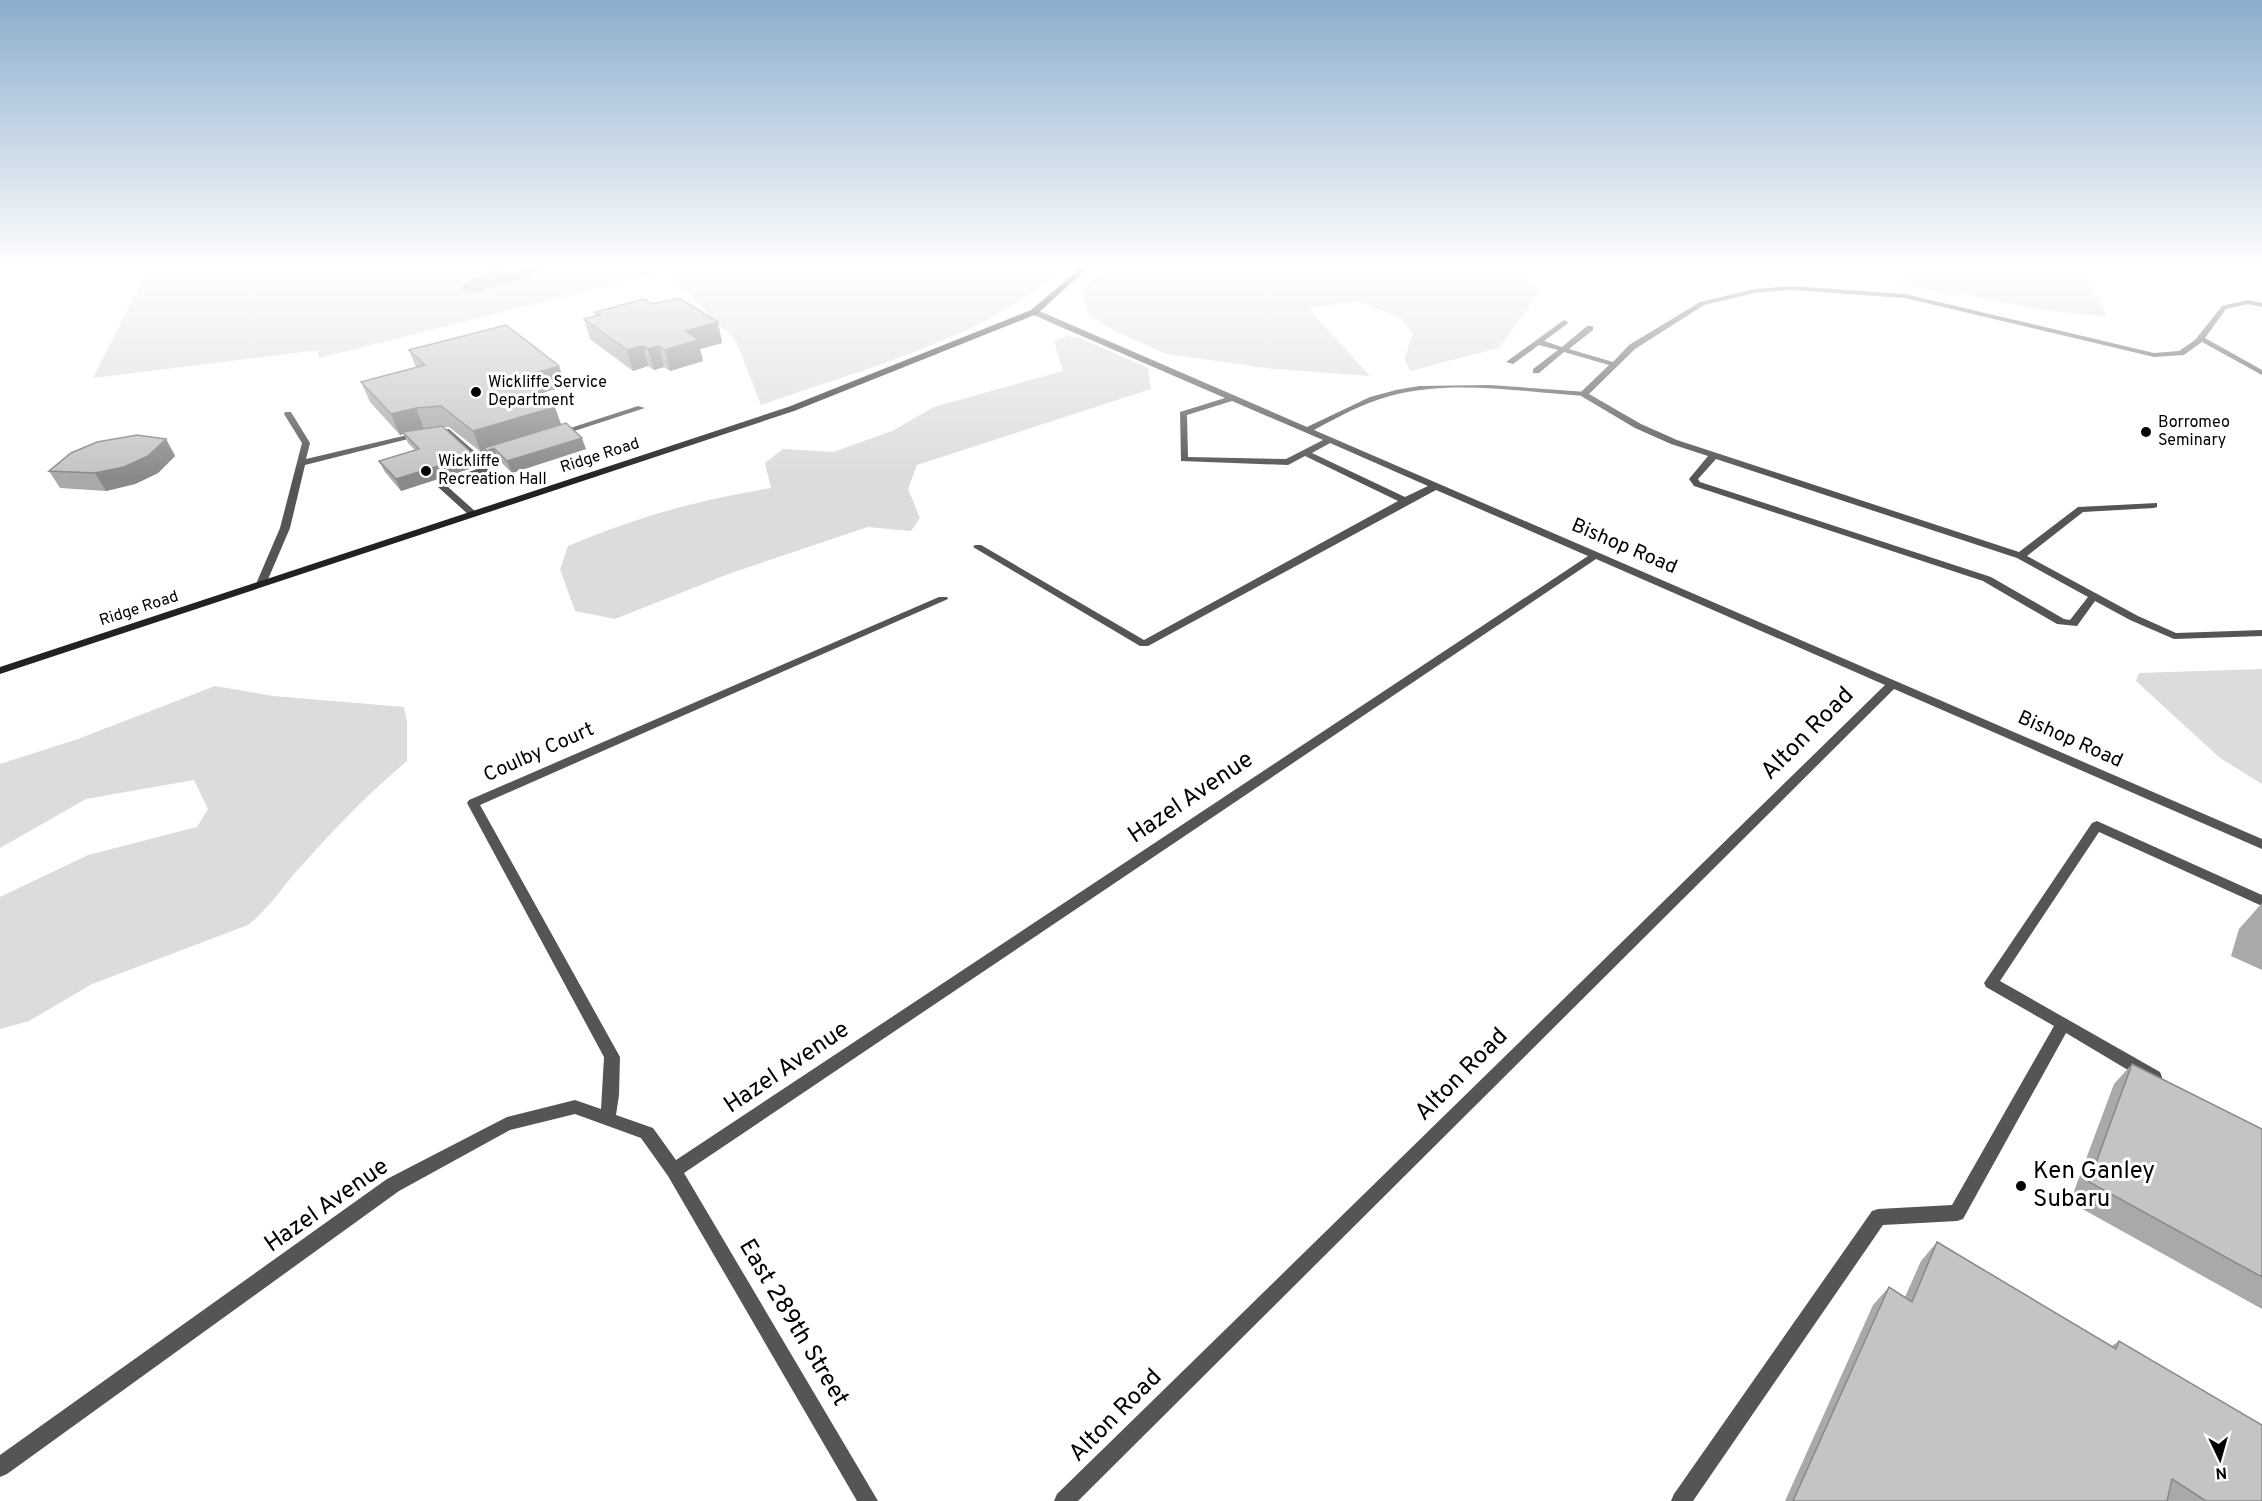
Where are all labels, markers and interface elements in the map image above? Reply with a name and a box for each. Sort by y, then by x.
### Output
place label: Wickliffe Service Department [488,373,607,411]
marker: Wickliffe Service Department [469,385,483,399]
place label: Borromeo Seminary [2158,413,2230,451]
marker: Borromeo Seminary [2139,425,2153,439]
street label: Ridge Road [558,434,642,478]
place label: Wickliffe Recreation Hall [438,452,547,490]
marker: Wickliffe Recreation Hall [419,464,433,478]
street label: Bishop Road [1567,513,1681,581]
street label: Ridge Road [97,587,181,631]
street label: Alton Road [1755,681,1861,787]
street label: Bishop Road [2013,705,2127,775]
street label: Coulby Court [480,717,598,789]
street label: Hazel Avenue [1123,745,1259,851]
street label: Hazel Avenue [719,1015,855,1121]
street label: Alton Road [1409,1022,1515,1128]
street label: Hazel Avenue [259,1152,395,1260]
place label: Ken Ganley Subaru [2033,1157,2155,1215]
marker: Ken Ganley Subaru [2014,1179,2028,1193]
street label: East 289th Street [731,1234,855,1412]
street label: Alton Road [1063,1363,1169,1469]
north arrow [2190,1429,2250,1489]
text: N [2215,1461,2228,1482]

